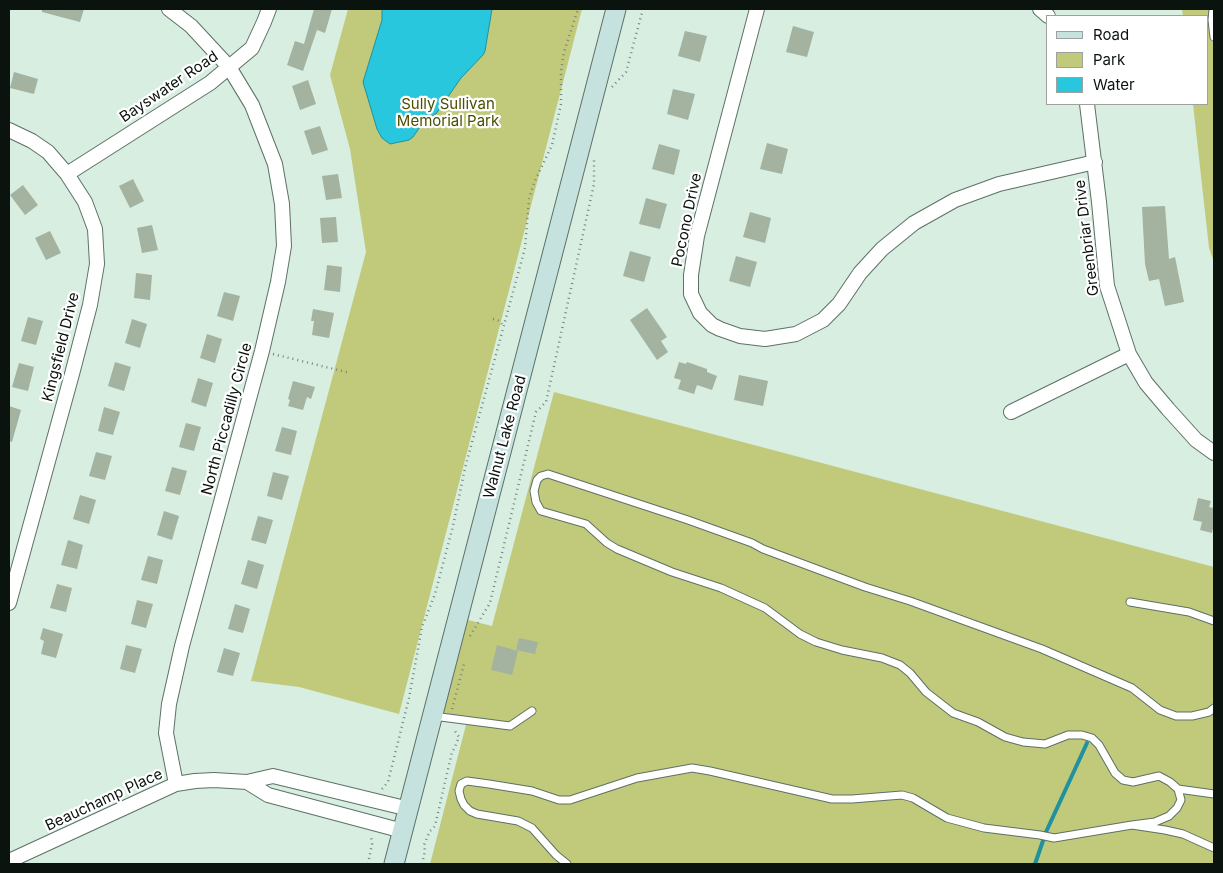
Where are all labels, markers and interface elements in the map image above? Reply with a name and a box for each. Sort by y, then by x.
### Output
legend [1046,15,1208,105]
text: Road [1093,25,1129,44]
street label: Bayswater Road [116,47,222,127]
text: Park [1093,50,1125,69]
text: Water [1093,75,1135,94]
park label: Sully Sullivan Memorial Park [397,95,499,130]
street label: Pocono Drive [668,171,706,269]
street label: Greenbriar Drive [1071,179,1103,297]
street label: Kingsfield Drive [39,290,83,404]
street label: North Piccadilly Circle [198,341,256,497]
street label: Walnut Lake Road [480,373,530,501]
street label: Beauchamp Place [42,765,166,835]

